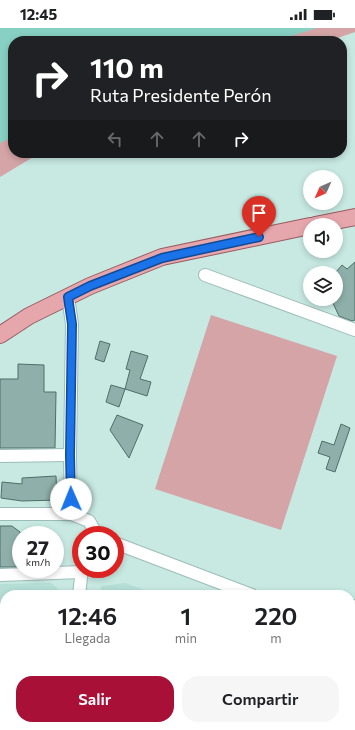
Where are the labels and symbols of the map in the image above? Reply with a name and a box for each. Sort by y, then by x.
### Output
north arrow [303,170,343,210]
pin [242,196,276,237]
position arrow [50,478,92,520]
speed limit sign: 30 [72,526,124,578]

